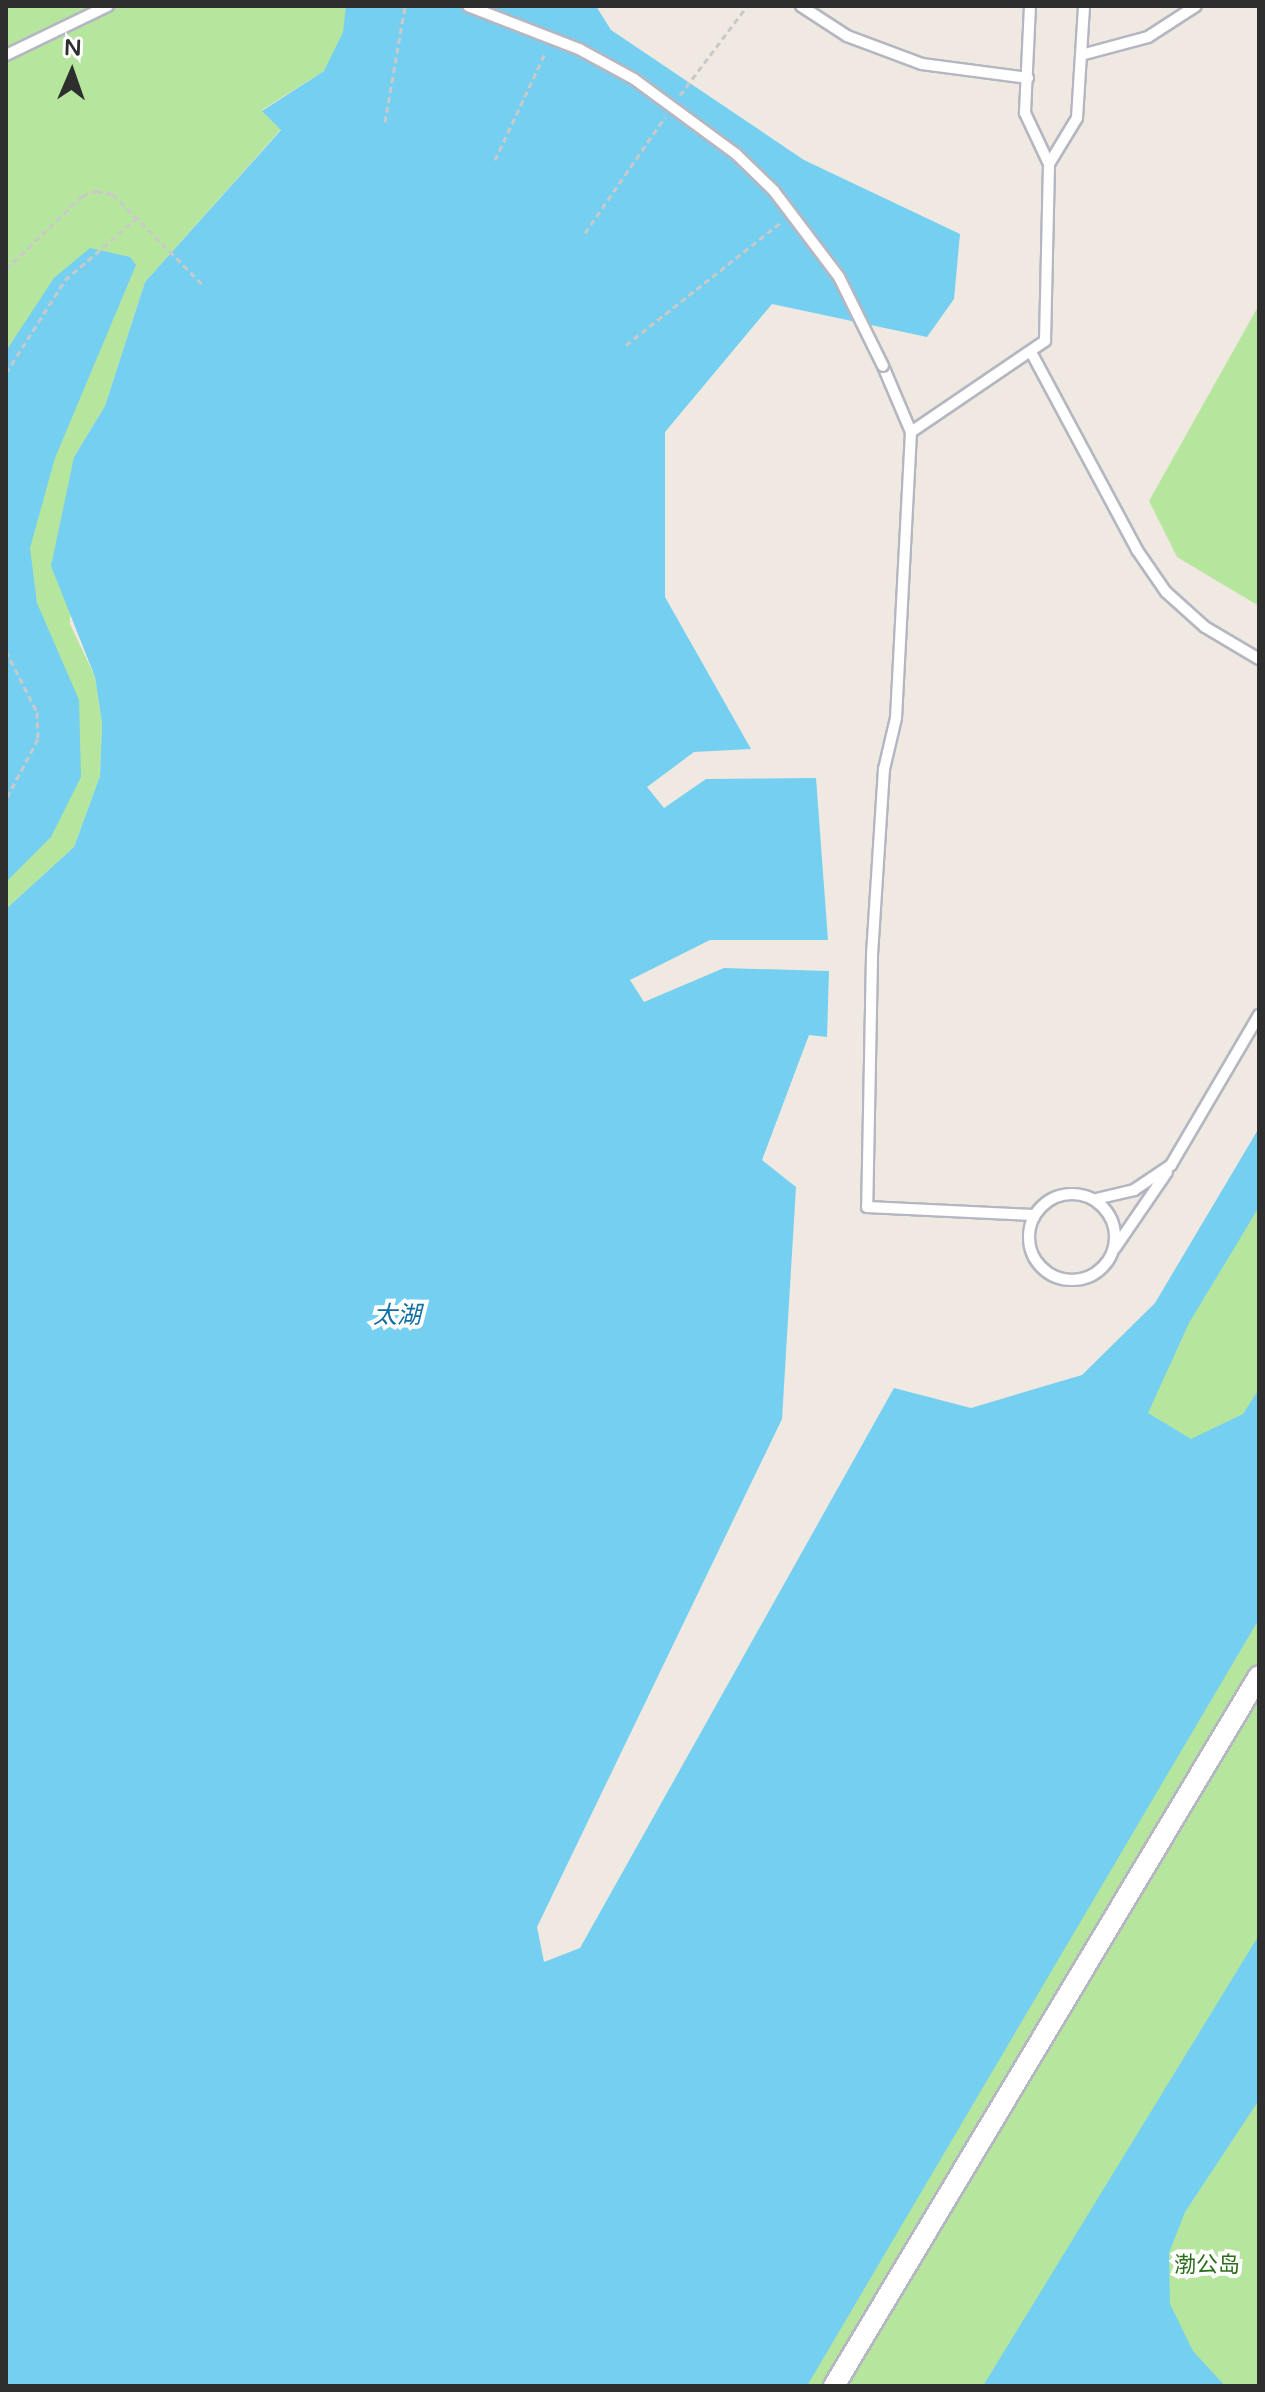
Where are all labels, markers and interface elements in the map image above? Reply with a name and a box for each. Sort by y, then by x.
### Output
north arrow [32,32,112,112]
text: N [64,35,82,61]
water label: 太湖 [373,1302,421,1330]
park label: 渤公岛 [1174,2253,1240,2279]

